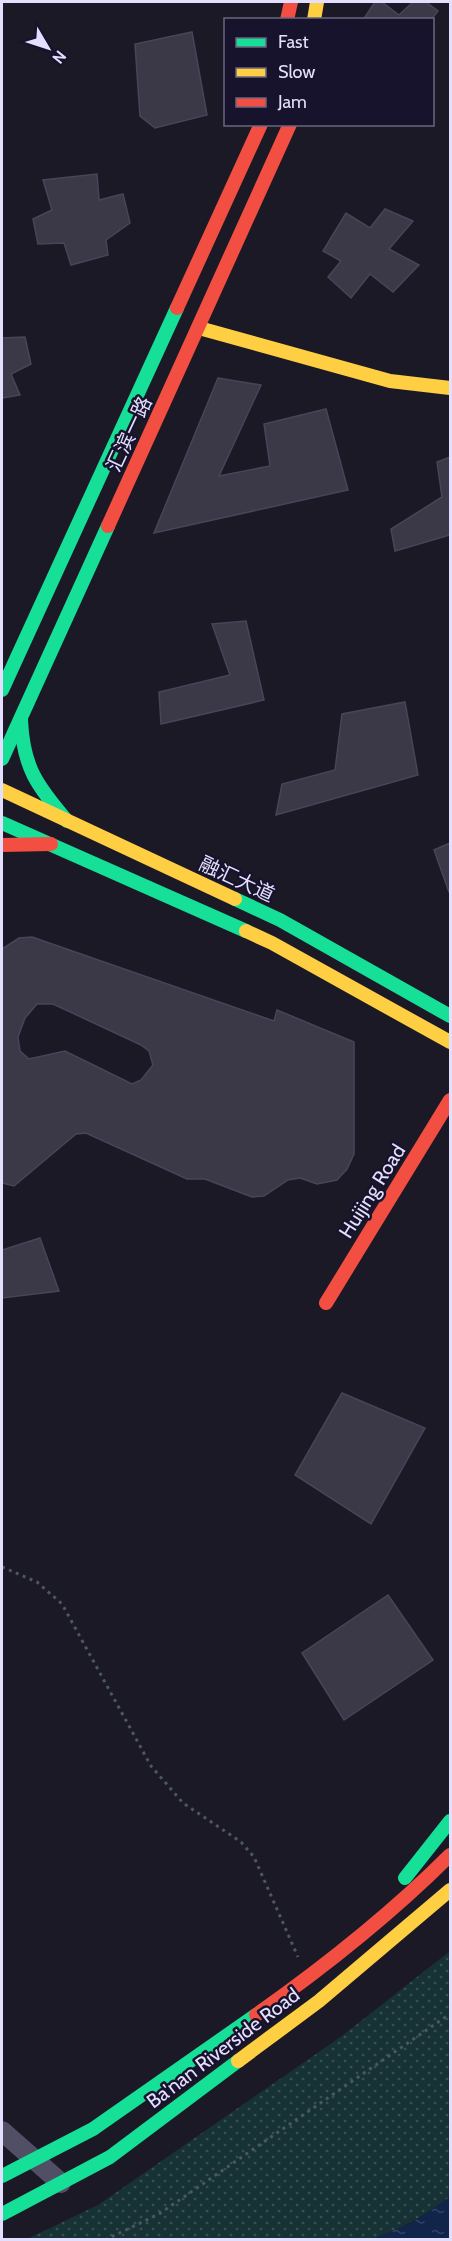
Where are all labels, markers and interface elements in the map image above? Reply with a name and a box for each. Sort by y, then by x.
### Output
north arrow [18,18,78,78]
legend [224,18,434,126]
text: Fast [278,31,309,53]
text: N [48,47,70,67]
text: Slow [278,61,315,83]
text: Jam [277,91,307,113]
street label: 汇滨一路 [101,393,157,475]
street label: 融汇大道 [196,851,278,907]
street label: Huijing Road [334,1140,410,1242]
street label: Ba'nan Riverside Road [142,1983,304,2113]

